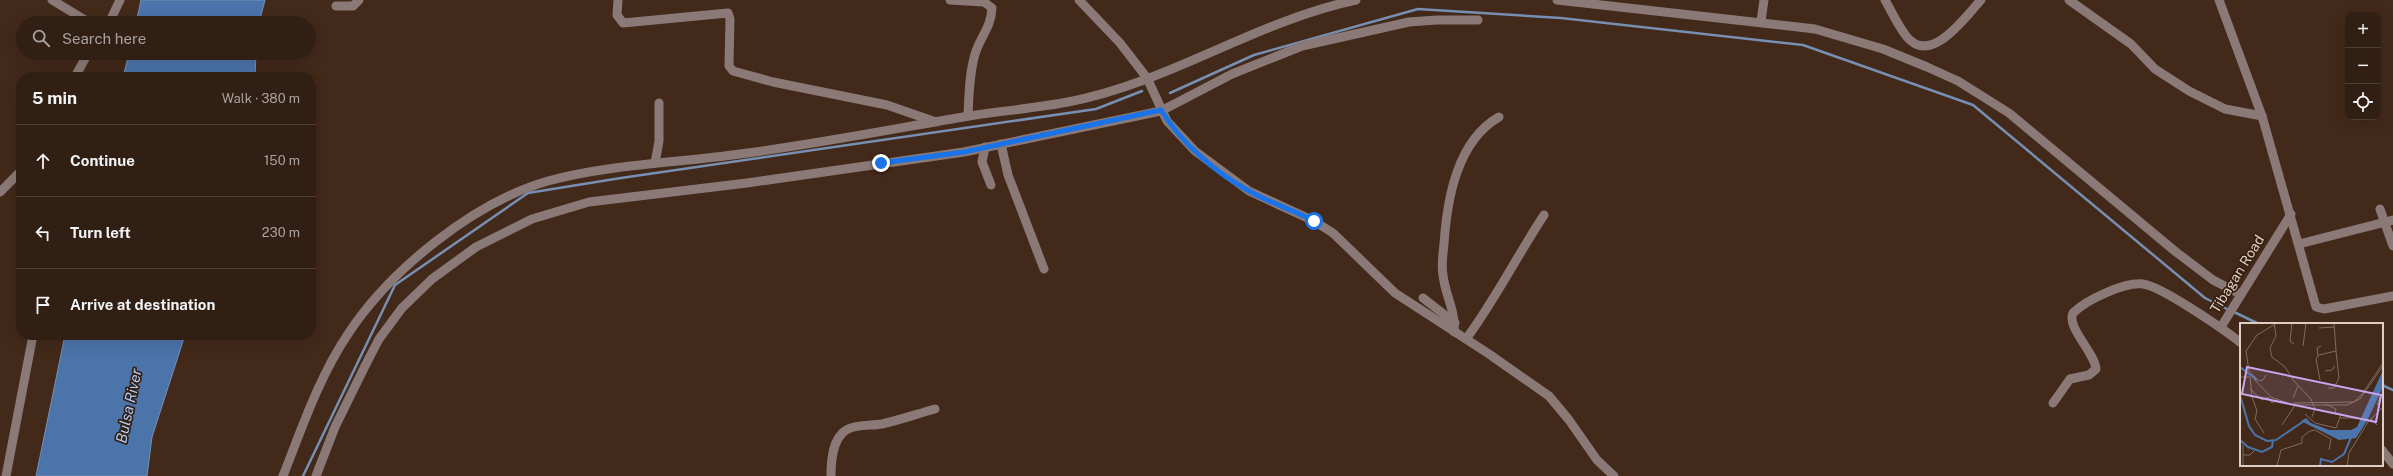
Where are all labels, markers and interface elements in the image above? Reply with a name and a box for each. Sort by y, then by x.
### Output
map controls [2345,12,2381,120]
button: + [2345,12,2381,48]
search box [16,16,316,60]
icon: search [30,27,52,49]
text: Search here [62,30,146,47]
button: − [2345,48,2381,84]
button: locate [2345,84,2381,120]
text: 5 min [32,88,77,108]
text: Walk · 380 m [222,91,300,106]
icon: ahead [32,150,54,172]
text: Continue [70,152,135,169]
text: 150 m [264,153,300,168]
route end [872,154,890,172]
route start [1305,212,1323,230]
icon: left [32,222,54,244]
text: Turn left [70,224,131,241]
text: 230 m [262,225,300,240]
street label: Tibagan Road [2207,232,2267,316]
icon: arrive [32,294,54,316]
text: Arrive at destination [70,296,215,313]
inset map [2240,323,2383,466]
water label: Bulsa River [112,367,145,445]

